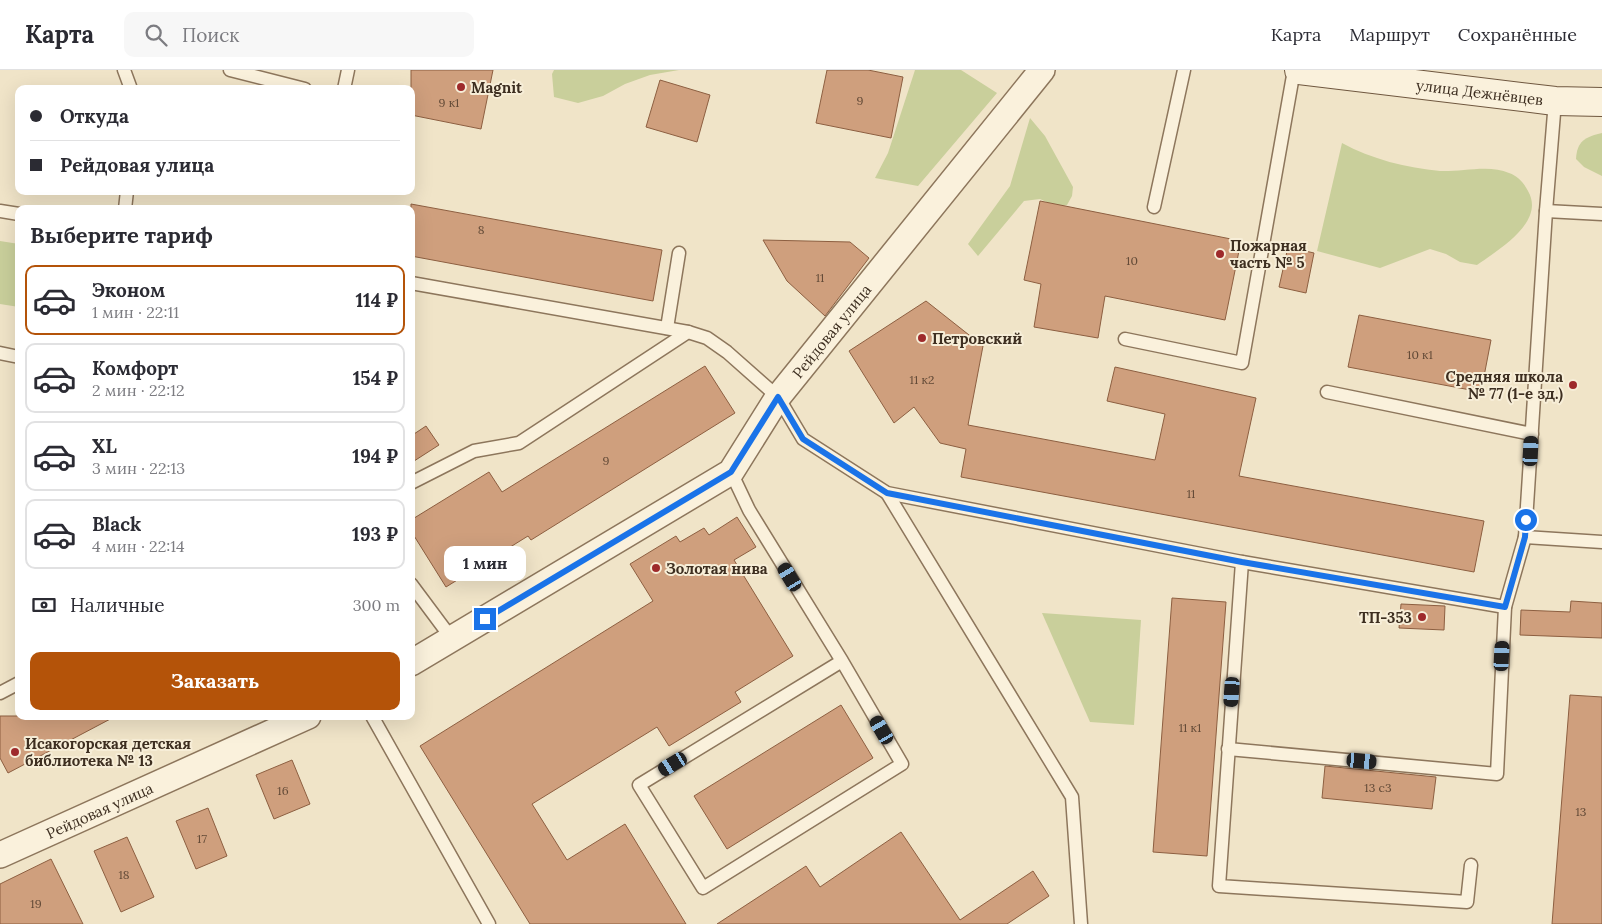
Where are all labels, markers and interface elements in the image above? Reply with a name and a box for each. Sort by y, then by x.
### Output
search box [124,12,474,57]
text: Карта [25,19,94,50]
icon: search [142,21,170,49]
text: Поиск [182,23,240,47]
text: Карта [1271,23,1321,46]
text: Маршрут [1349,23,1430,46]
text: Сохранённые [1458,23,1577,46]
street label: улица Дежнёвцев [1415,75,1544,109]
place label: Magnit [471,78,523,97]
marker: Magnit [455,81,467,93]
house number: 9 [857,93,864,108]
house number: 9 к1 [439,95,459,110]
text: Откуда [60,104,129,128]
text: Рейдовая улица [60,153,214,177]
text: Выберите тариф [30,221,213,249]
house number: 8 [478,222,485,237]
place label: Пожарная часть № 5 [1230,236,1307,272]
marker: Пожарная часть № 5 [1214,248,1226,260]
house number: 10 [1126,253,1138,268]
house number: 11 [816,270,824,285]
icon: car [32,278,77,323]
text: Эконом [92,278,165,302]
street label: Рейдовая улица [788,280,875,382]
text: 114 ₽ [355,288,398,312]
text: 1 мин · 22:11 [92,302,179,322]
place label: Петровский [932,329,1022,348]
marker: Петровский [916,332,928,344]
house number: 10 к1 [1407,347,1433,362]
icon: car [32,356,77,401]
text: Комфорт [92,356,178,380]
text: 154 ₽ [353,366,398,390]
place label: Средняя школа № 77 (1-е зд.) [1445,367,1564,404]
house number: 11 к2 [910,372,934,387]
marker: Средняя школа № 77 (1-е зд.) [1567,379,1579,391]
text: 2 мин · 22:12 [92,380,185,400]
icon: car [32,434,77,479]
text: XL [92,434,117,458]
car [1522,436,1539,466]
text: 194 ₽ [352,444,398,468]
house number: 9 [603,453,610,468]
text: 3 мин · 22:13 [92,458,185,478]
house number: 11 [1187,486,1195,501]
route start [1515,509,1537,531]
icon: car [32,512,77,557]
text: Black [92,512,141,536]
text: 193 ₽ [352,522,398,546]
text: 4 мин · 22:14 [92,536,185,556]
callout: 1 мин [444,546,526,582]
text: 1 мин [463,553,507,573]
place label: Золотая нива [666,559,768,578]
car [775,560,804,594]
marker: Золотая нива [650,562,662,574]
icon: cash [30,591,58,619]
text: Наличные [70,593,164,617]
text: 300 m [353,595,400,615]
route end [474,608,496,630]
place label: ТП-353 [1359,608,1412,627]
marker: ТП-353 [1416,611,1428,623]
car [1493,641,1510,671]
button: Заказать [30,652,400,710]
car [1223,677,1240,707]
car [868,713,895,747]
house number: 11 к1 [1179,720,1201,735]
place label: Исакогорская детская библиотека № 13 [25,734,191,770]
marker: Исакогорская детская библиотека № 13 [9,746,21,758]
car [656,750,689,778]
car [1346,752,1377,770]
street label: Рейдовая улица [43,778,156,843]
house number: 13 с3 [1364,780,1392,795]
house number: 16 [277,783,289,798]
house number: 13 [1575,804,1587,819]
house number: 17 [197,831,207,846]
house number: 18 [118,867,130,882]
house number: 19 [30,896,42,911]

